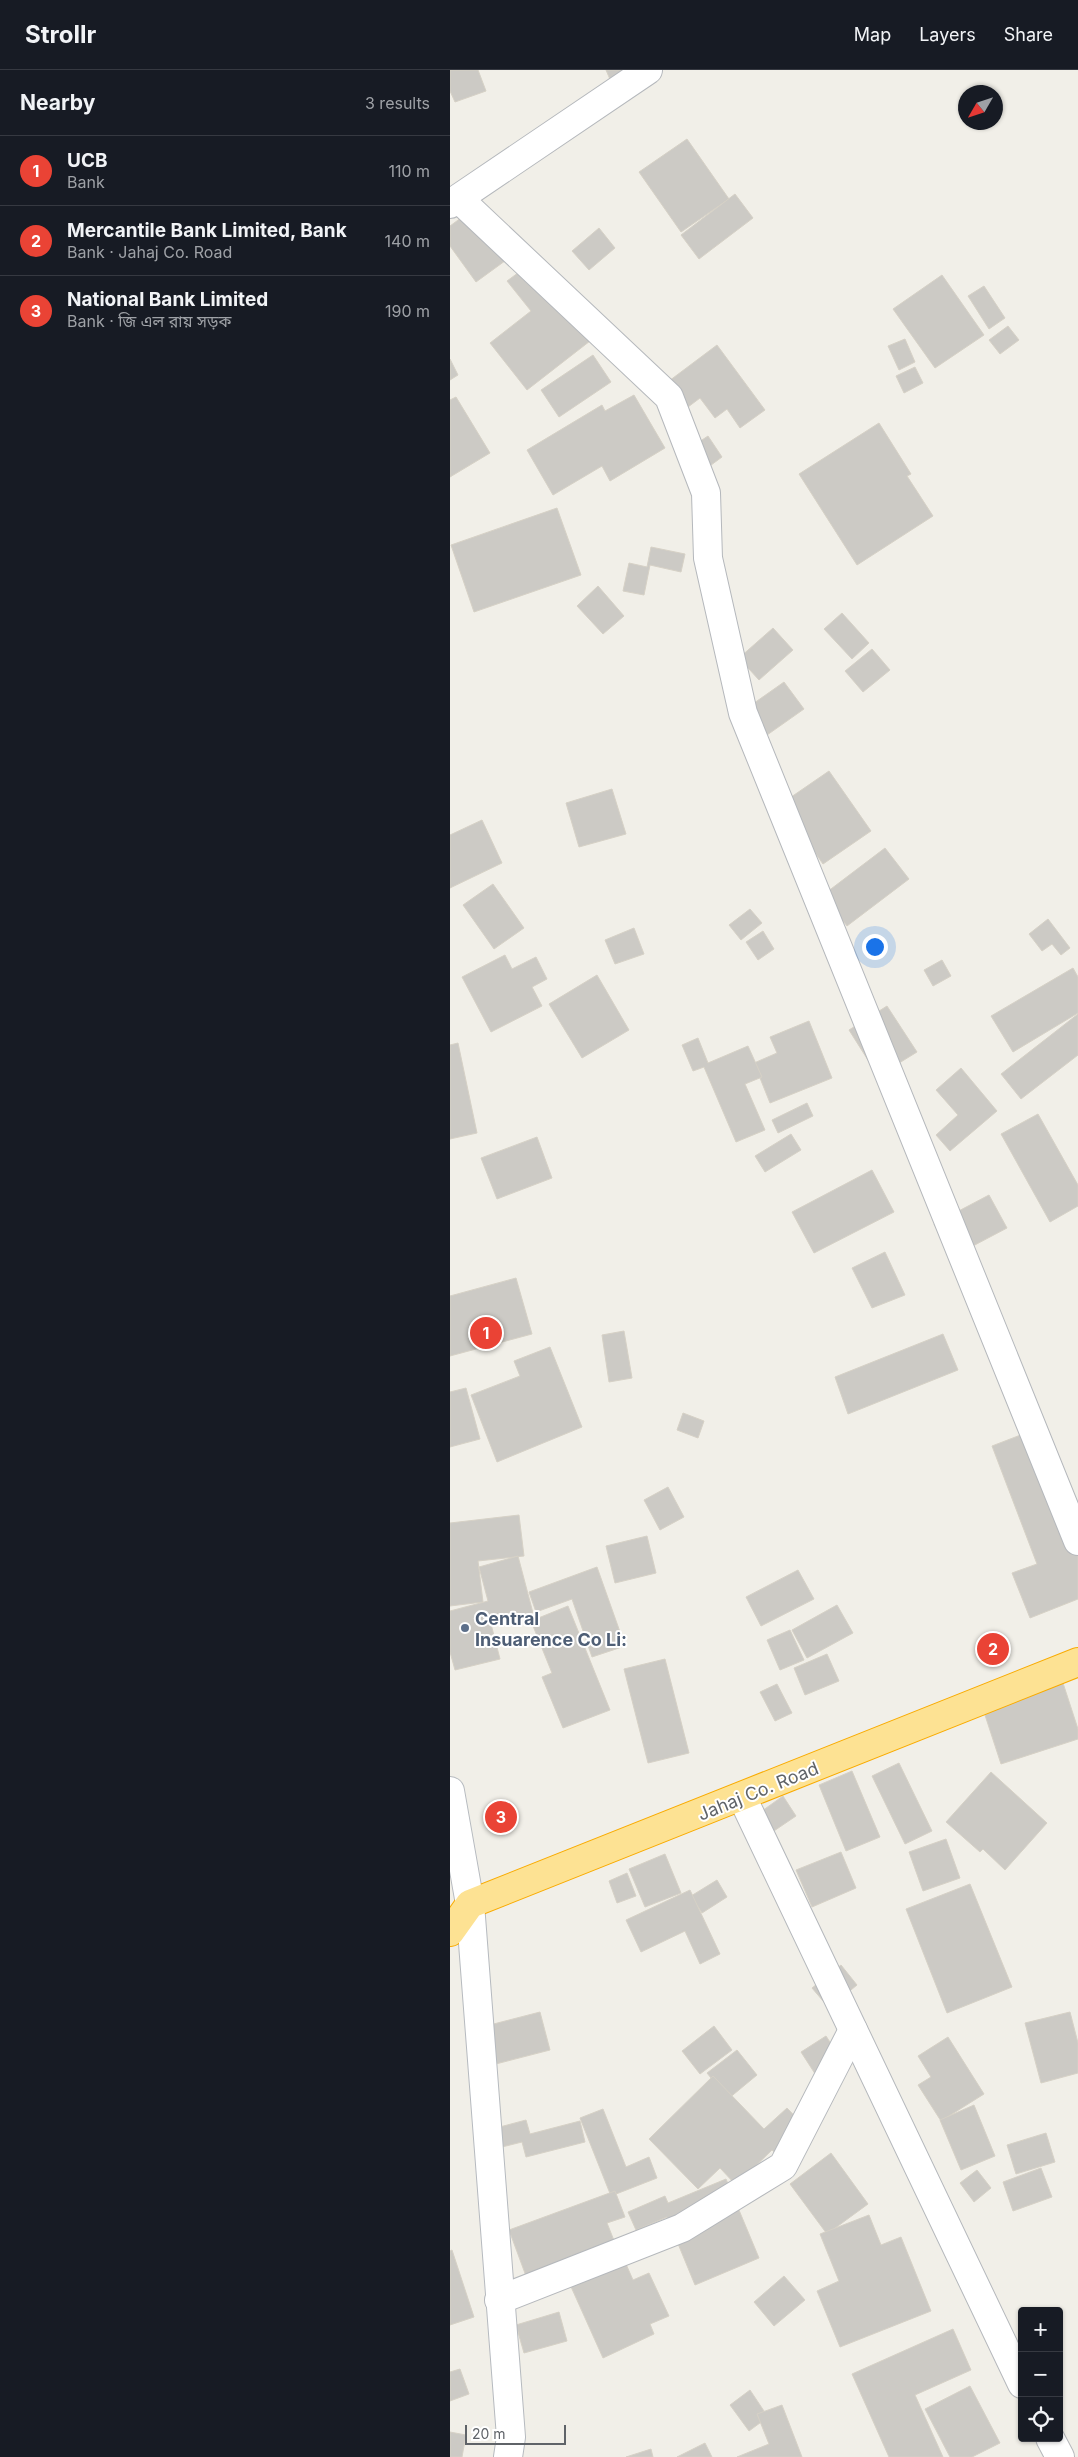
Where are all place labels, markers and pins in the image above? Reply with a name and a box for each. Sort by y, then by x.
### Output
pin: 1 [470,1314,502,1352]
place label: Central Insuarence Co Li: [475,1608,627,1650]
marker: Central Insuarence Co Li: [459,1622,471,1634]
pin: 2 [977,1630,1009,1668]
pin: 3 [485,1798,517,1836]

